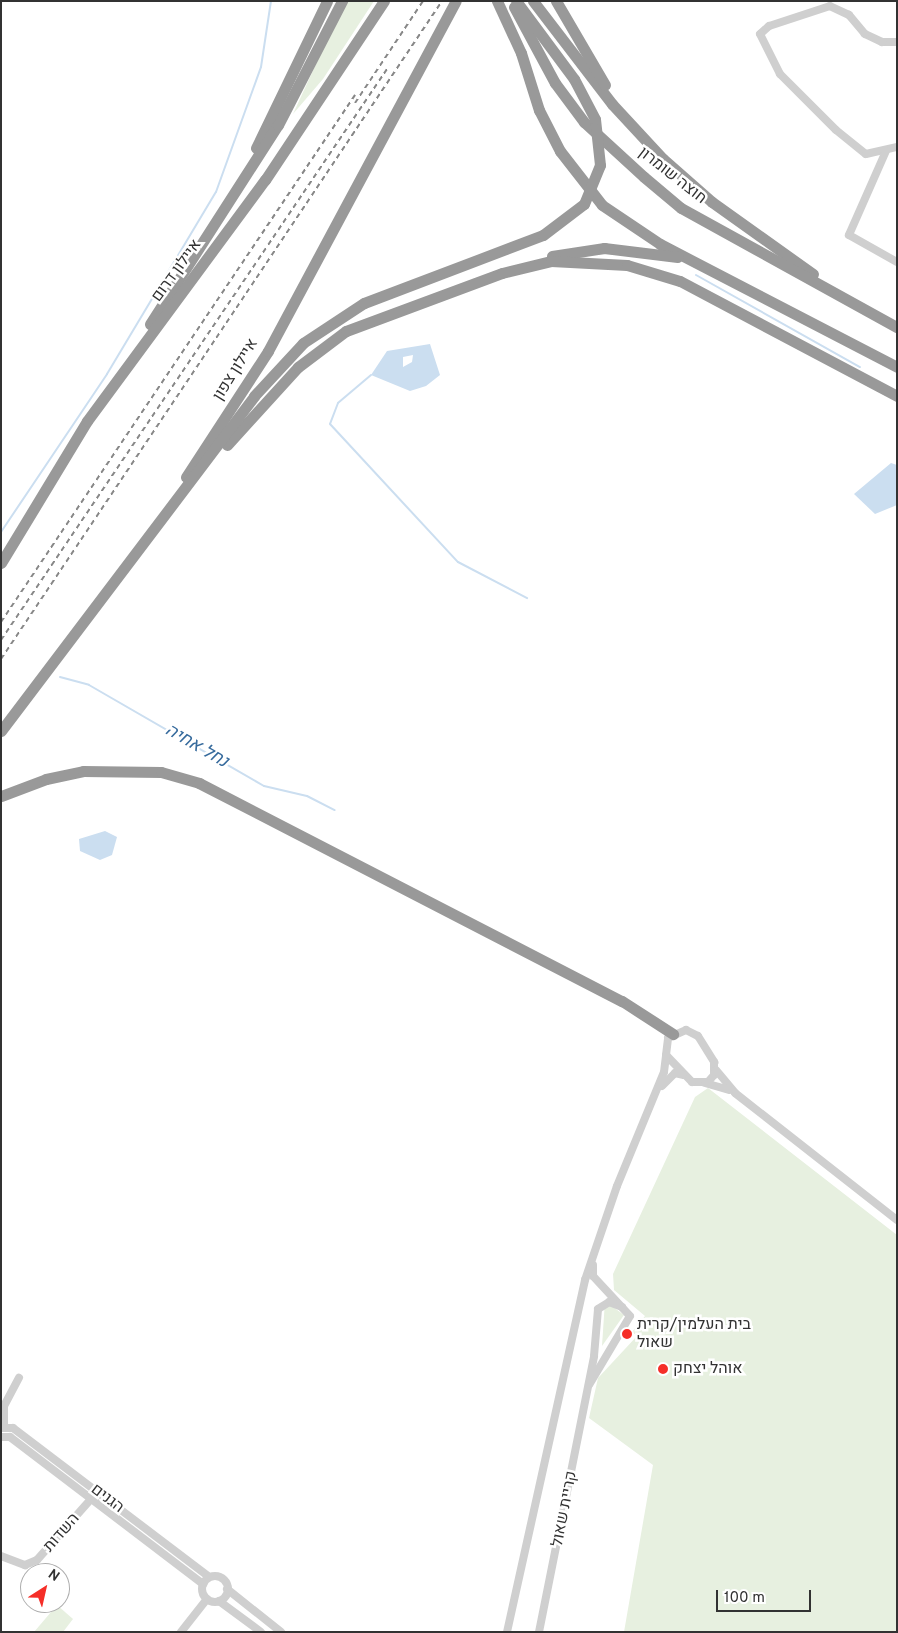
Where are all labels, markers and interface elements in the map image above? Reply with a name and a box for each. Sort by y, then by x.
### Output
street label: חוצה שומרון [634,143,710,209]
street label: איילון דרום [148,236,206,306]
street label: איילון צפון [209,336,263,404]
water label: נחל אחיה [161,720,231,774]
place label: בית העלמין/קרית שאול [637,1315,751,1353]
marker: בית העלמין/קרית שאול [621,1328,633,1340]
place label: אוהל יצחק [673,1359,743,1379]
marker: אוהל יצחק [657,1363,669,1375]
street label: קריית שאול [548,1469,582,1549]
street label: הגנים [87,1480,127,1518]
street label: השדות [40,1510,84,1556]
north arrow [20,1563,70,1613]
text: N [44,1566,62,1586]
scale bar [718,1580,813,1612]
text: 100 m [724,1589,765,1608]

